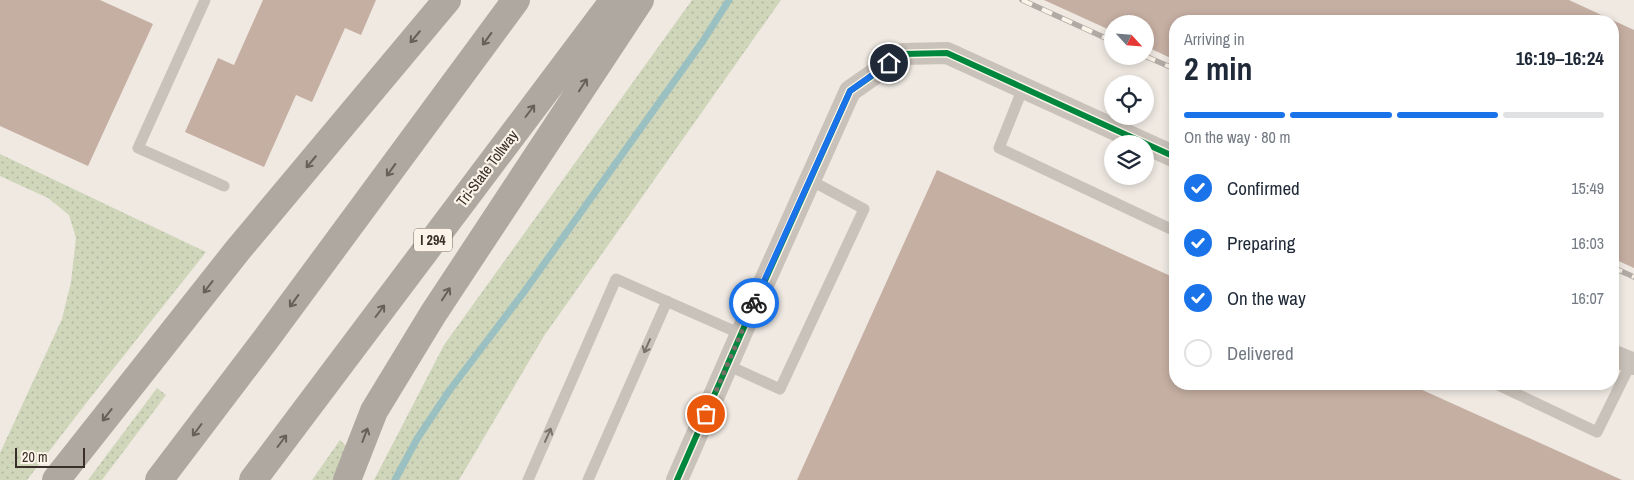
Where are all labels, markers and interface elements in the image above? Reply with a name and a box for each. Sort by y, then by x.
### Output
north arrow [1104,15,1154,65]
map controls [1104,15,1154,185]
text: Arriving in [1184,28,1245,50]
one-way arrow [410,31,421,44]
one-way arrow [482,32,493,45]
pin [868,42,910,84]
text: 16:19–16:24 [1516,45,1604,71]
text: 2 min [1184,47,1253,90]
icon: home [875,49,903,77]
button: locate [1104,75,1154,125]
one-way arrow [579,79,589,93]
one-way arrow [525,104,535,118]
street label: Tri-State Tollway [451,125,523,211]
text: On the way · 80 m [1184,126,1290,148]
button: layers [1104,135,1154,185]
one-way arrow [306,155,317,168]
one-way arrow [386,163,396,177]
icon: check [1184,174,1212,202]
text: Confirmed [1227,175,1300,201]
text: 15:49 [1571,177,1604,199]
road number: I 294 [414,228,452,252]
icon: check [1184,229,1212,257]
text: Preparing [1227,230,1295,256]
text: 16:03 [1571,232,1604,254]
courier [729,278,779,328]
one-way arrow [202,281,213,294]
icon: check [1184,284,1212,312]
text: On the way [1227,285,1306,311]
one-way arrow [441,287,451,301]
text: 16:07 [1571,287,1604,309]
icon: bike [740,289,768,317]
one-way arrow [289,294,299,308]
one-way arrow [375,304,385,318]
one-way arrow [642,338,652,353]
text: Delivered [1227,340,1294,366]
pin [685,393,727,435]
icon: bag [692,400,720,428]
one-way arrow [102,408,112,422]
one-way arrow [191,424,202,437]
one-way arrow [361,427,370,443]
one-way arrow [543,428,553,443]
one-way arrow [277,434,287,448]
scale bar [15,445,85,468]
text: 20 m [22,448,48,466]

